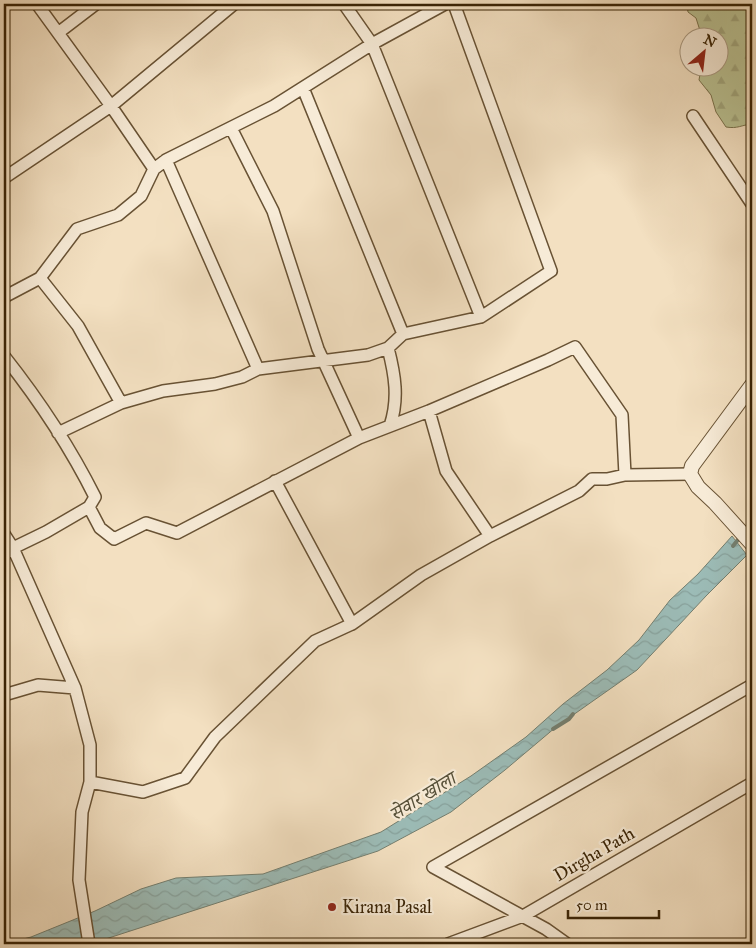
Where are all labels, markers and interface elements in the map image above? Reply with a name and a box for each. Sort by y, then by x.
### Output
north arrow [678,28,728,78]
text: N [701,31,719,51]
water label: सेवार खोला [385,765,463,826]
street label: Dirgha Path [550,822,639,887]
scale bar [568,888,660,920]
place label: Kirana Pasal [342,896,432,918]
text: 50 m [576,896,608,914]
marker: Kirana Pasal [326,901,338,913]

